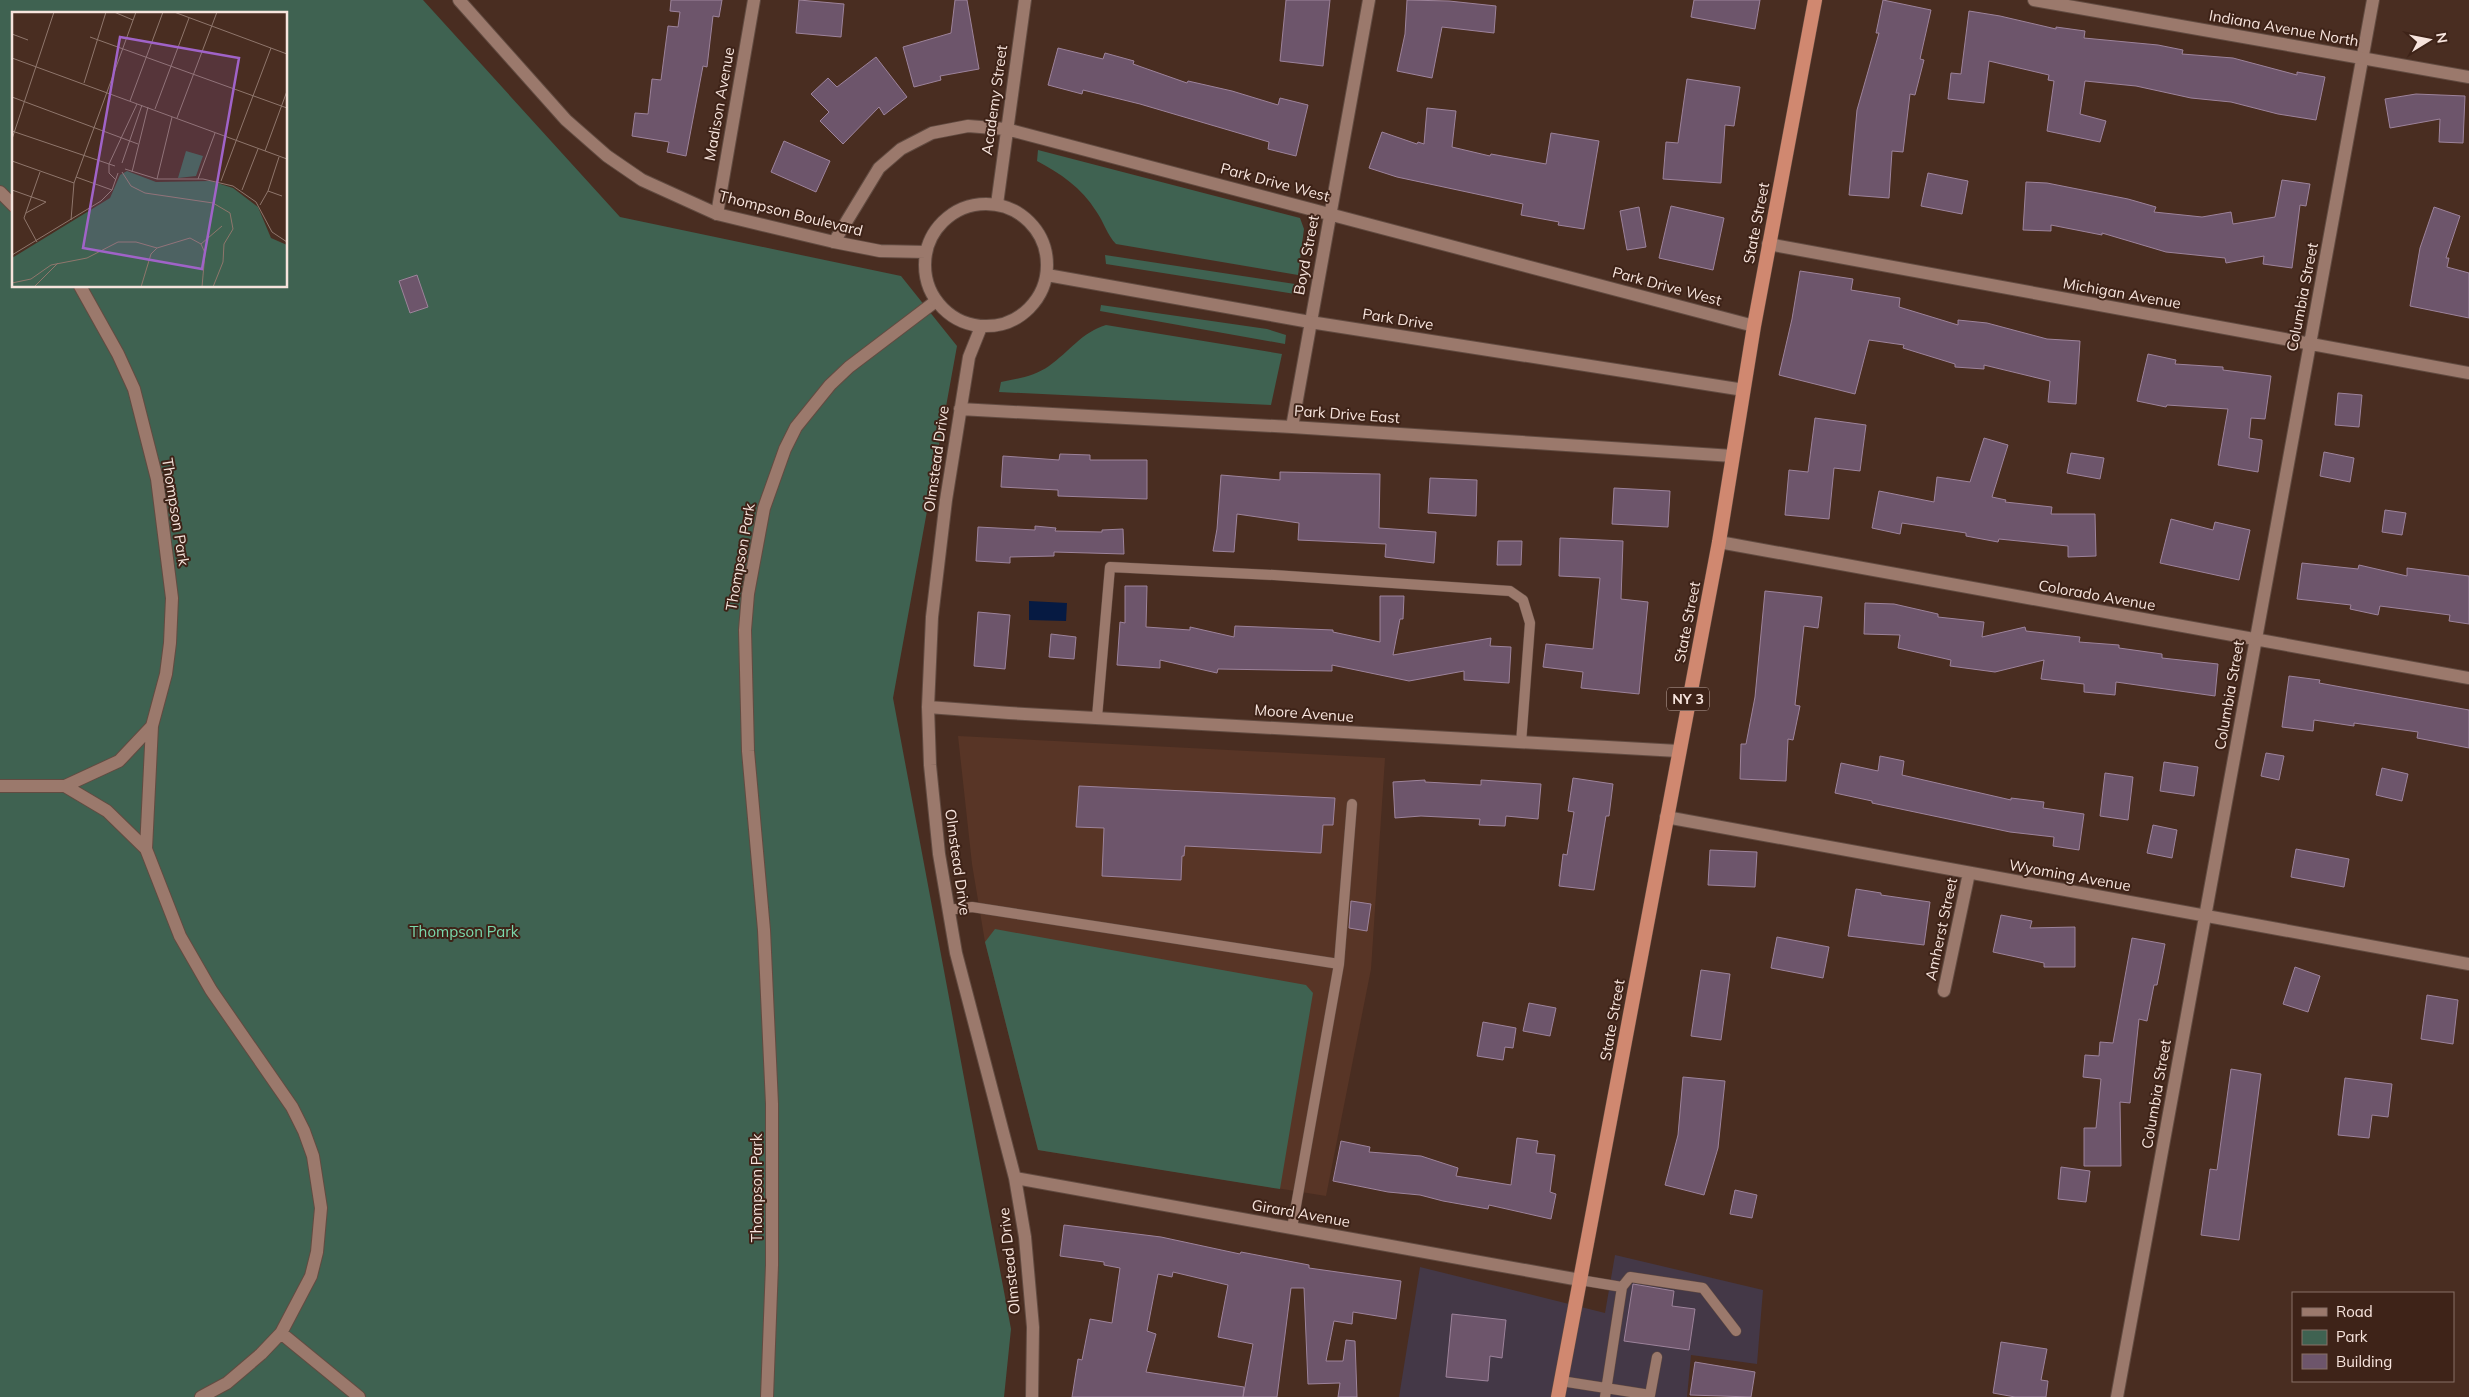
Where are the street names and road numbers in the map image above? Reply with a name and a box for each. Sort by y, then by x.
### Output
street label: Indiana Avenue North [2208,5,2360,51]
street label: Academy Street [977,44,1011,156]
street label: Madison Avenue [700,46,738,162]
street label: Park Drive West [1218,158,1332,206]
street label: State Street [1739,181,1773,265]
street label: Thompson Boulevard [717,186,865,240]
street label: Boyd Street [1289,213,1323,297]
street label: Columbia Street [2282,241,2322,353]
street label: Park Drive West [1610,262,1724,310]
street label: Michigan Avenue [2062,273,2182,313]
street label: Park Drive [1361,304,1435,334]
street label: Park Drive East [1293,401,1401,427]
street label: Olmstead Drive [919,405,953,513]
street label: Thompson Park [158,457,194,568]
street label: Thompson Park [721,501,759,612]
street label: Colorado Avenue [2037,575,2157,615]
street label: State Street [1670,580,1704,664]
street label: Columbia Street [2210,639,2248,751]
road number: NY 3 [1667,688,1709,711]
street label: Moore Avenue [1254,700,1354,726]
street label: Olmstead Drive [941,808,975,916]
street label: Wyoming Avenue [2008,855,2132,895]
street label: Amherst Street [1921,876,1961,982]
street label: State Street [1595,978,1629,1062]
street label: Columbia Street [2137,1038,2175,1150]
street label: Thompson Park [747,1133,766,1242]
street label: Girard Avenue [1250,1195,1352,1231]
street label: Olmstead Drive [994,1207,1024,1315]

